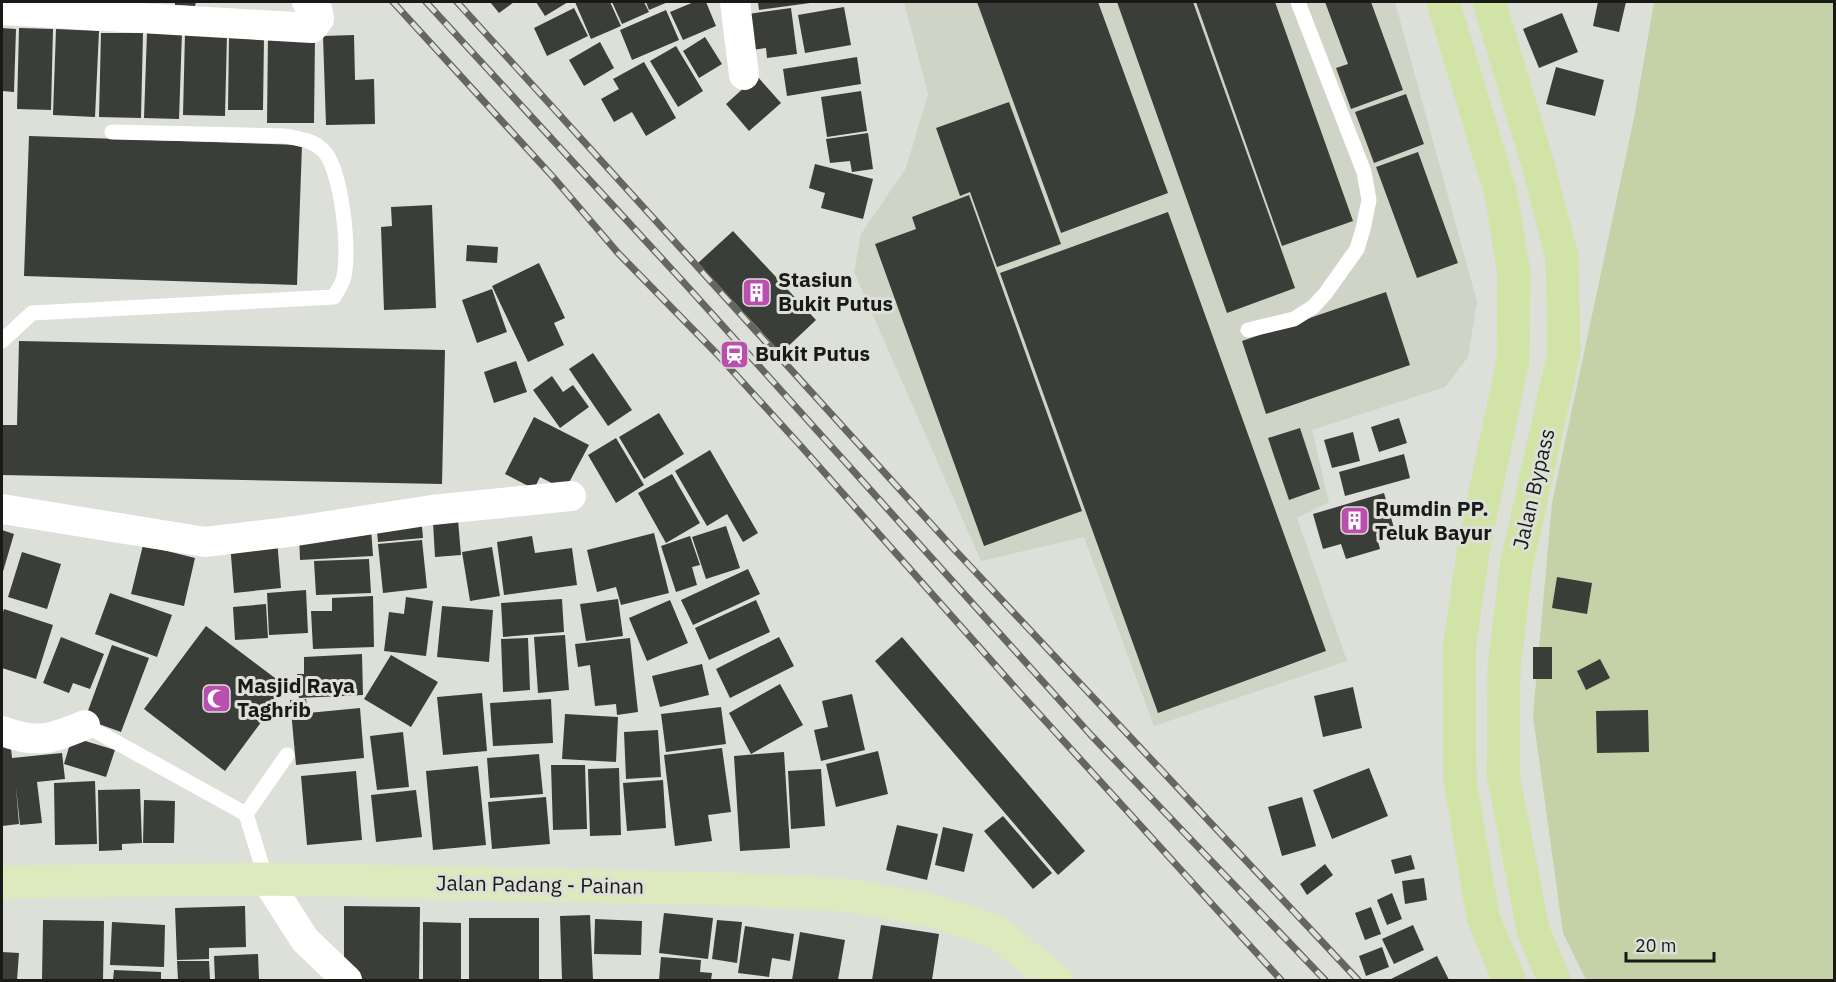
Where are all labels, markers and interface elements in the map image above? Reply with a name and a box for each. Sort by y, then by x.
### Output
place label: Stasiun Bukit Putus [778,265,893,317]
building icon: Stasiun Bukit Putus [741,276,773,308]
station icon: Bukit Putus [718,338,750,370]
place label: Bukit Putus [755,339,870,367]
street label: Jalan Bypass [1506,425,1561,552]
place label: Rumdin PP. Teluk Bayur [1375,494,1492,546]
building icon: Rumdin PP. Teluk Bayur [1338,505,1370,537]
place label: Masjid Raya Taghrib [237,671,355,723]
mosque icon: Masjid Raya Taghrib [200,682,232,714]
street label: Jalan Padang - Painan [436,868,644,900]
scale bar [1626,925,1714,963]
text: 20 m [1635,934,1677,957]

